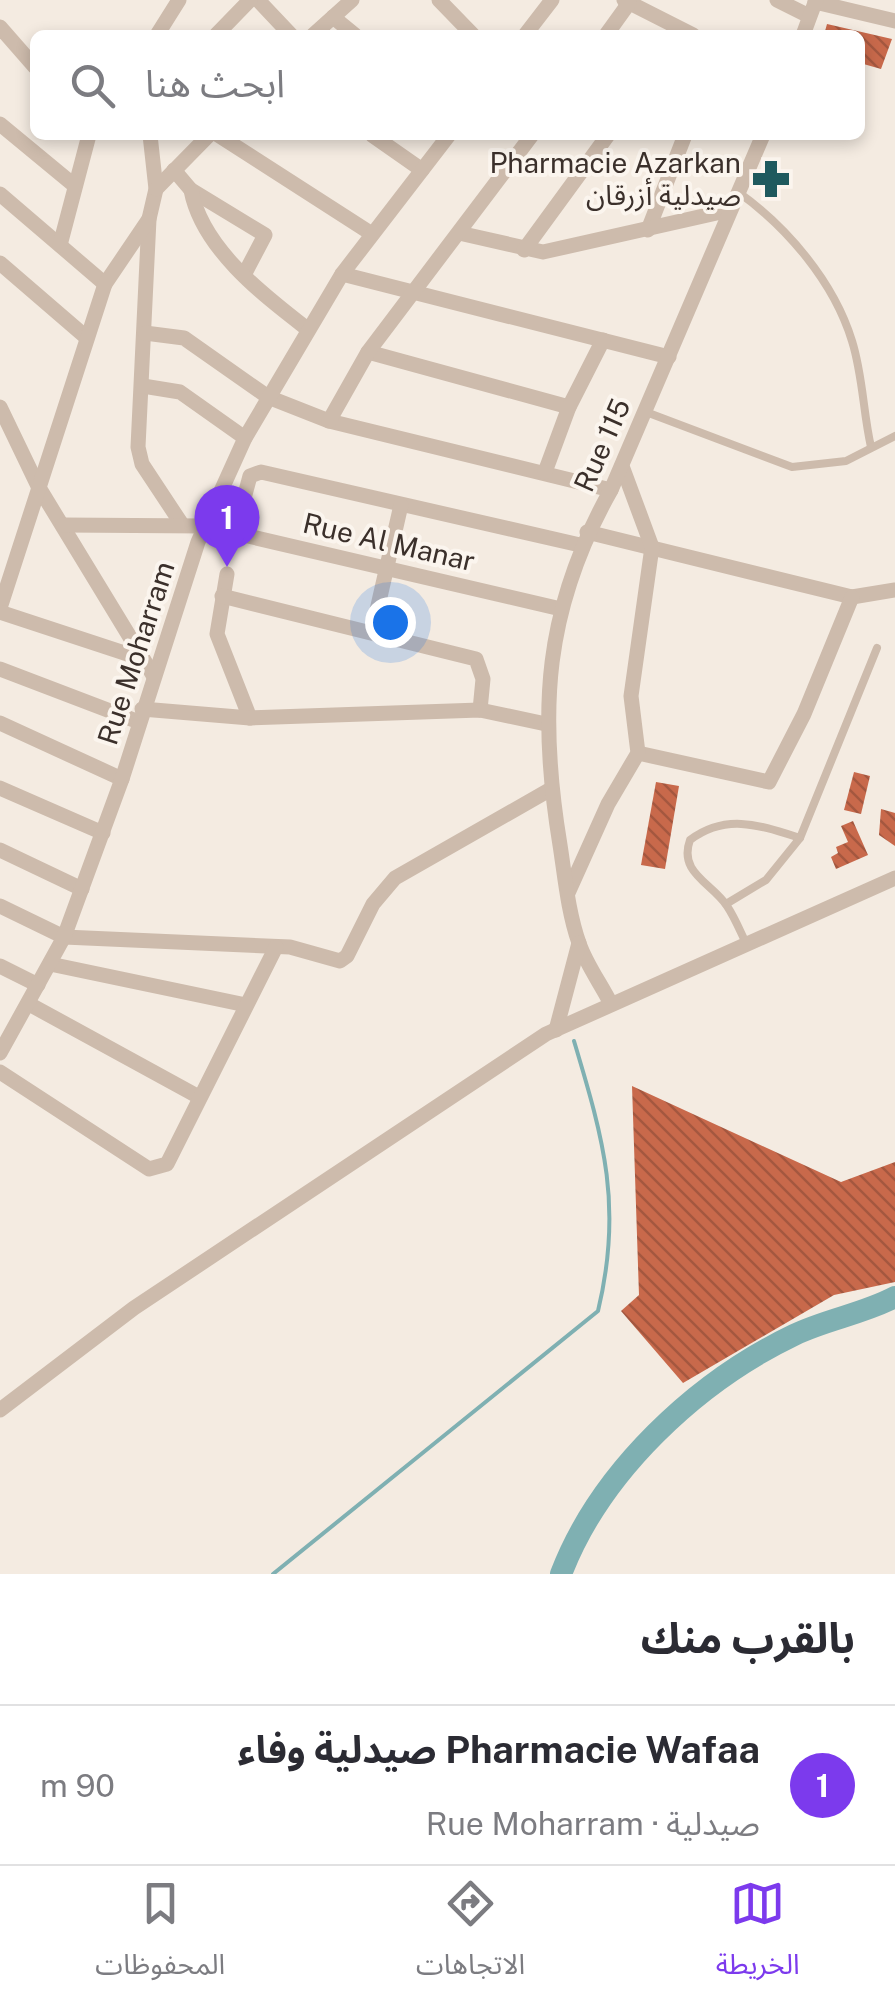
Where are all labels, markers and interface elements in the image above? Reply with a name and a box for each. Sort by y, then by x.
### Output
search box [30,30,865,140]
icon: search [65,58,120,113]
text: ابحث هنا [145,61,285,106]
place label: Pharmacie Azarkan صيدلية أزرقان [490,146,741,212]
pharmacy icon: Pharmacie Azarkan صيدلية أزرقان [750,158,792,200]
street label: Rue 115 [567,393,637,496]
pin: 1 [194,484,260,567]
street label: Rue Al Manar [300,506,478,577]
street label: Rue Moharram [90,557,181,749]
your location [365,597,416,648]
text: بالقرب منك [641,1613,855,1662]
text: Pharmacie Wafaa صيدلية وفاء [238,1727,760,1772]
text: 90 m [40,1767,115,1804]
text: 1 [816,1767,829,1804]
text: صيدلية · Rue Moharram [426,1805,760,1842]
tab: المحفوظات [95,1876,225,1995]
tab: الاتجاهات [416,1876,525,1995]
tab: الخريطة [716,1876,800,1995]

